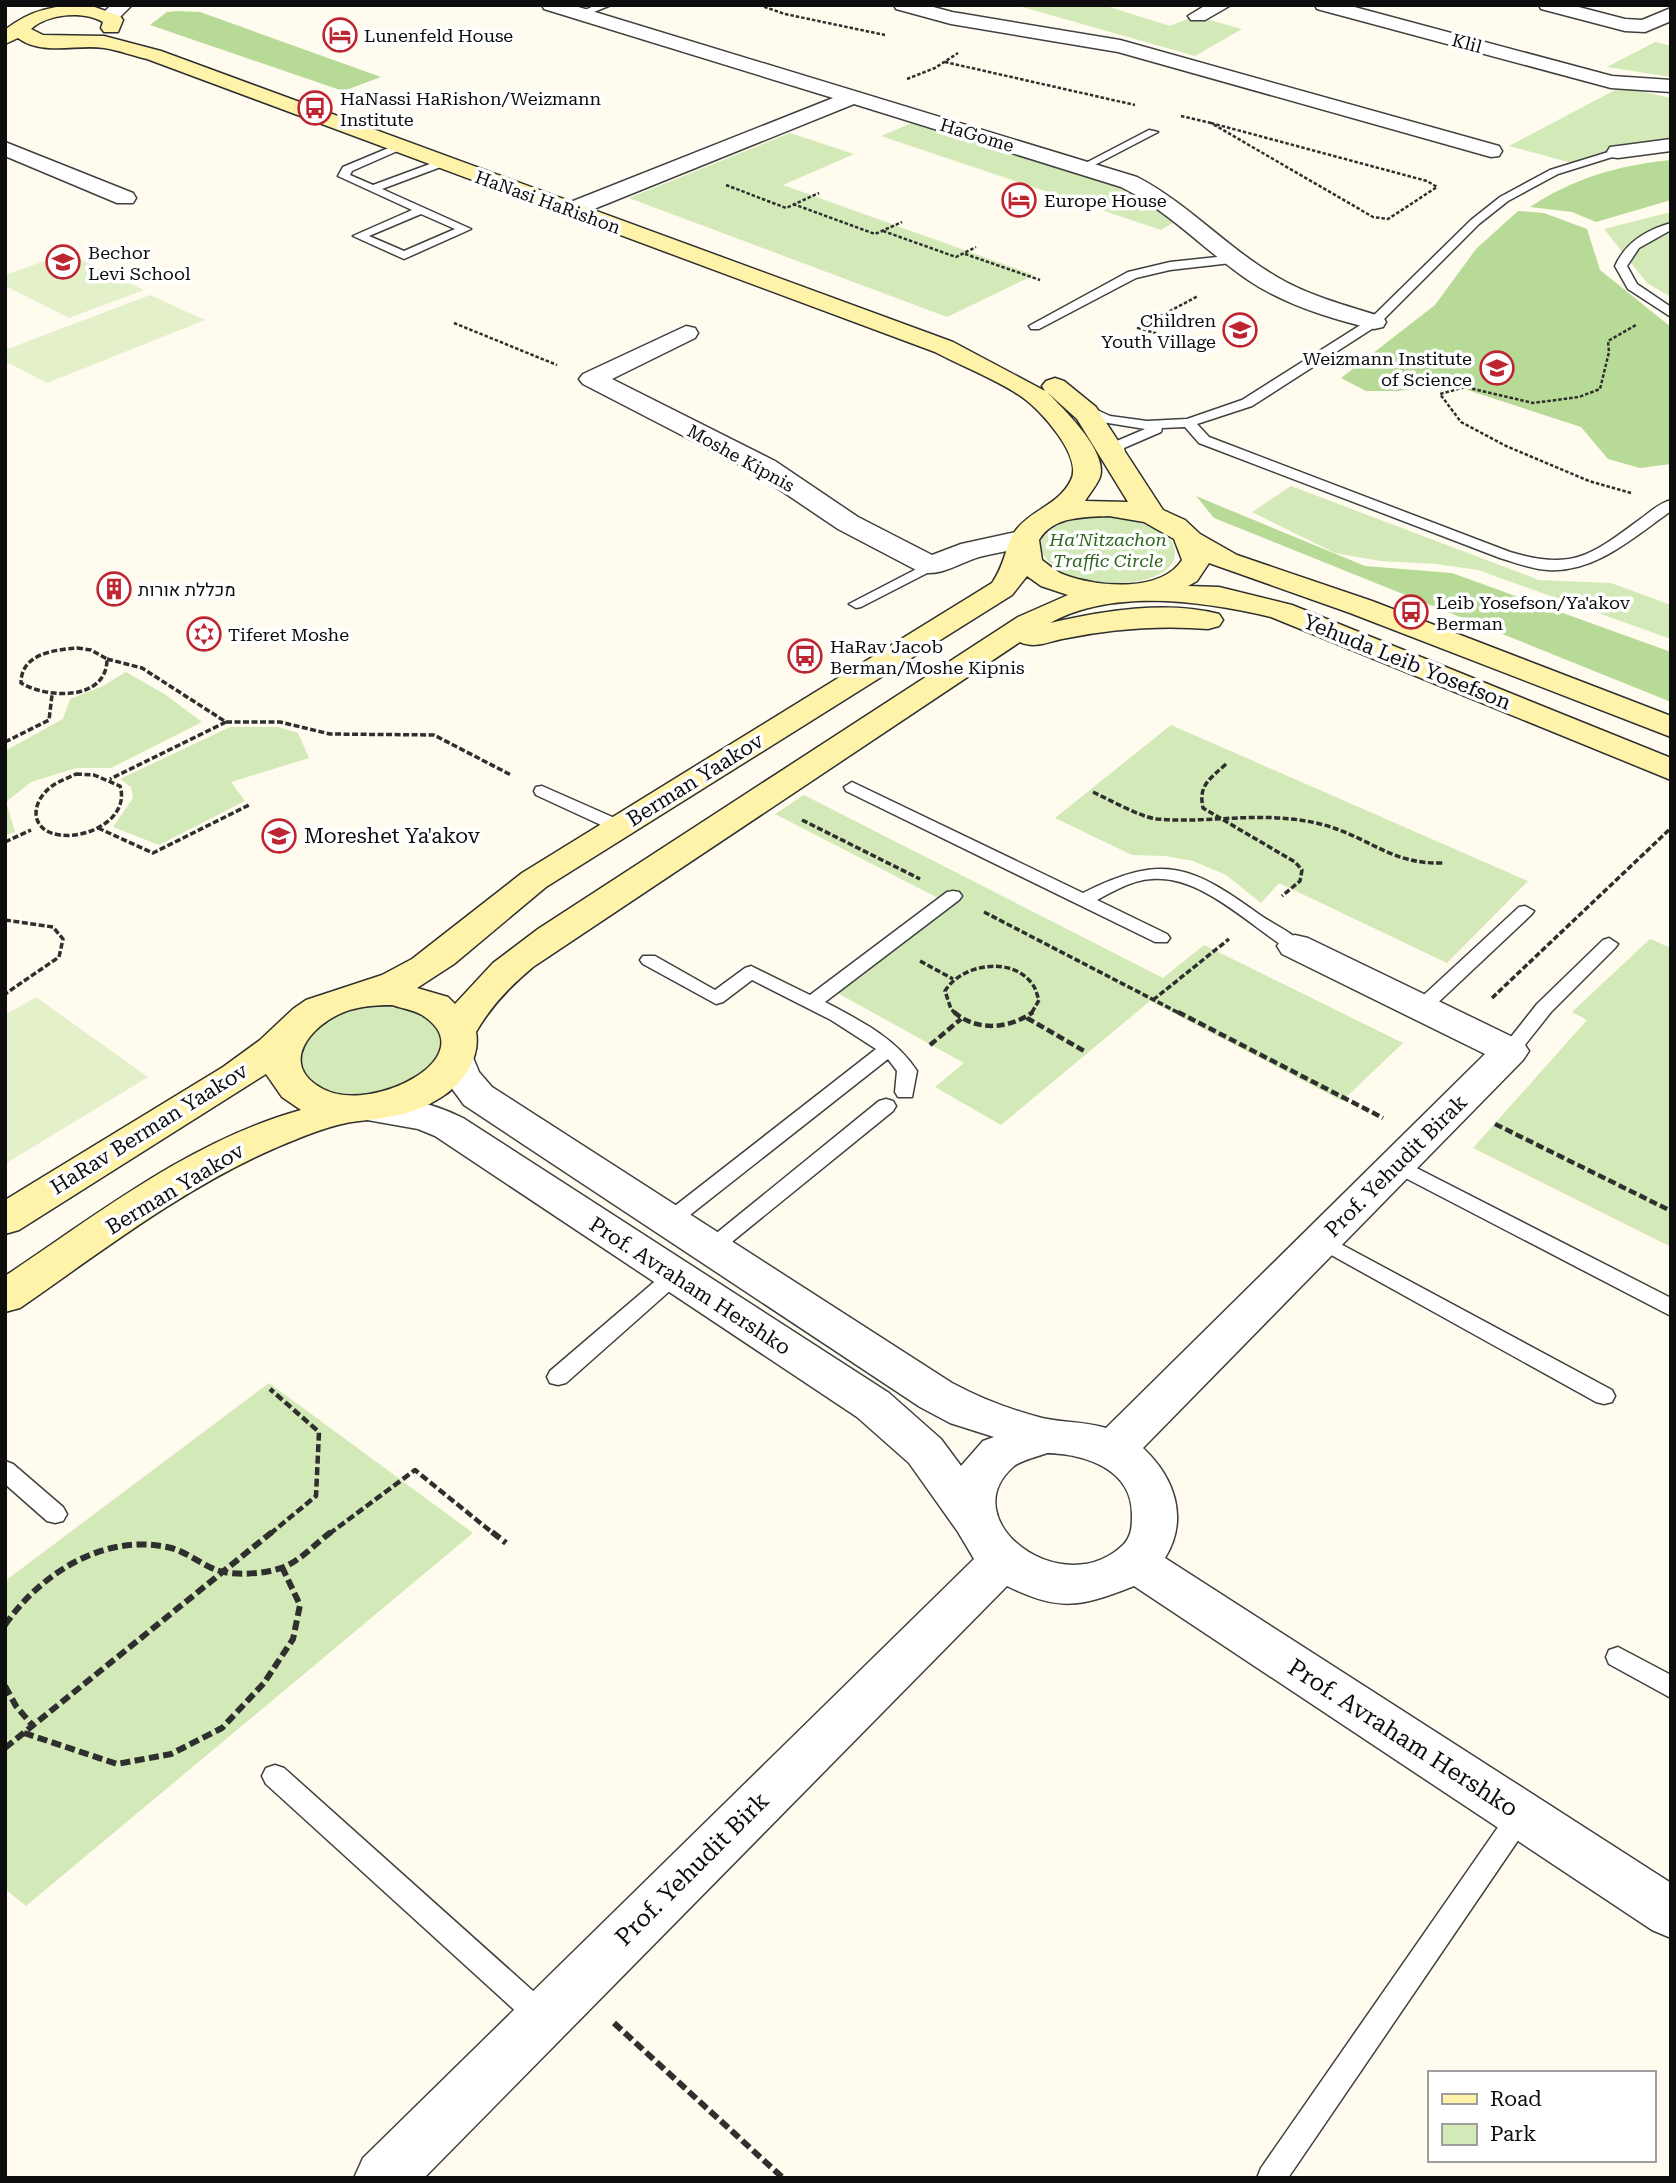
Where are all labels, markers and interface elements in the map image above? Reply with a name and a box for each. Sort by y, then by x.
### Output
hotel icon: Lunenfeld House [321,16,359,54]
place label: Lunenfeld House [364,25,513,46]
street label: Klil [1450,29,1485,57]
place label: HaNassi HaRishon/Weizmann Institute [340,88,602,130]
bus stop icon: HaNassi HaRishon/Weizmann Institute [296,89,334,127]
street label: HaGome [937,114,1017,156]
street label: HaNasi HaRishon [472,166,624,238]
hotel icon: Europe House [1000,181,1038,219]
place label: Europe House [1044,190,1167,211]
place label: Bechor Levi School [88,242,191,284]
school or university icon: Bechor Levi School [44,243,82,281]
place label: Children Youth Village [1101,310,1216,352]
school or university icon: Children Youth Village [1221,311,1259,349]
place label: Weizmann Institute of Science [1303,348,1472,390]
school or university icon: Weizmann Institute of Science [1478,349,1516,387]
street label: Moshe Kipnis [684,420,798,496]
park label: Ha'Nitzachon Traffic Circle [1048,529,1167,571]
building icon: מכללת אורות [95,570,133,608]
place label: מכללת אורות [138,579,236,600]
place label: Leib Yosefson/Ya'akov Berman [1436,592,1631,634]
bus stop icon: Leib Yosefson/Ya'akov Berman [1392,593,1430,631]
street label: Yehuda Leib Yosefson [1300,609,1515,715]
synagogue icon: Tiferet Moshe [185,615,223,653]
place label: Tiferet Moshe [228,624,349,645]
place label: HaRav Jacob Berman/Moshe Kipnis [830,636,1025,678]
bus stop icon: HaRav Jacob Berman/Moshe Kipnis [786,637,824,675]
street label: Berman Yaakov [622,728,768,832]
school or university icon: Moreshet Ya'akov [260,817,298,855]
place label: Moreshet Ya'akov [304,824,481,848]
street label: HaRav Berman Yaakov [46,1058,252,1200]
street label: Prof. Yehudit Birak [1320,1090,1472,1242]
street label: Berman Yaakov [102,1138,248,1240]
street label: Prof. Avraham Hershko [585,1212,795,1360]
street label: Prof. Avraham Hershko [1283,1653,1523,1823]
street label: Prof. Yehudit Birk [609,1786,775,1952]
legend [1428,2071,1655,2162]
text: Road [1490,2087,1542,2111]
text: Park [1490,2122,1536,2146]

